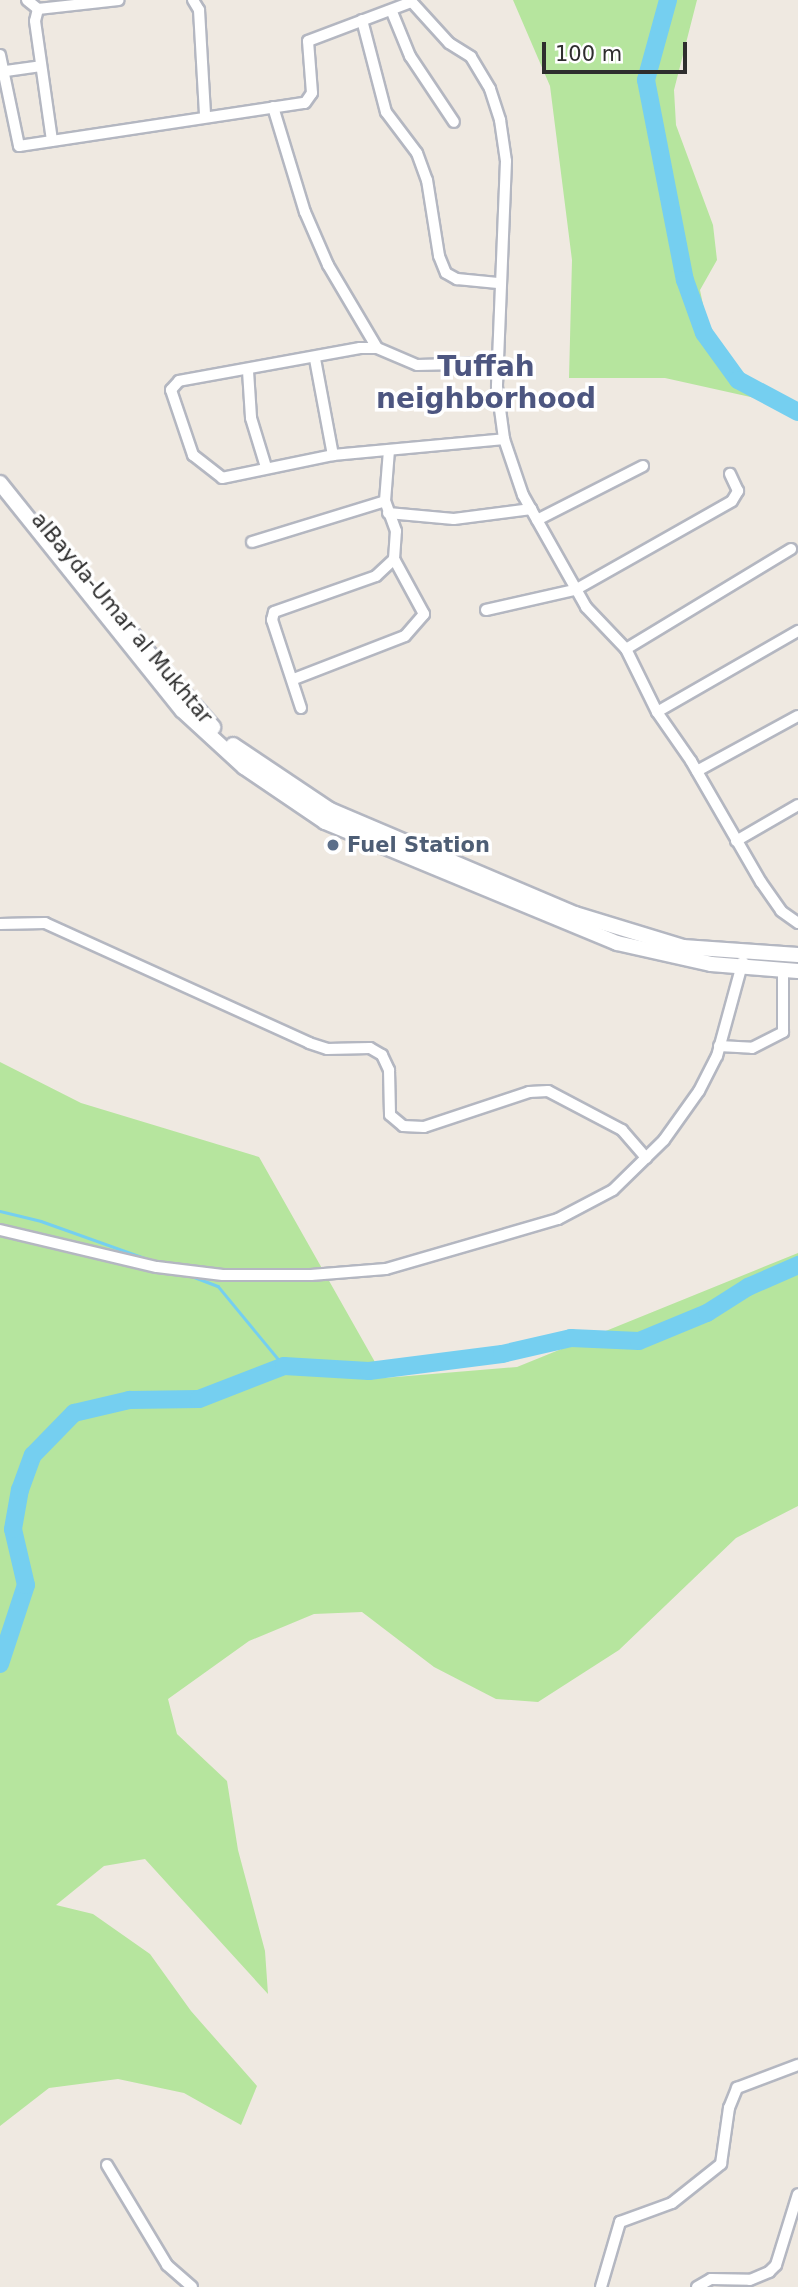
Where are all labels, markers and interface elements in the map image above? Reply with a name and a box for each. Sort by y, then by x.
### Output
scale bar [546,28,691,72]
text: 100 m [555,42,622,66]
district label: Tuffah neighborhood [376,350,596,416]
street label: alBayda-Umar al Mukhtar [26,507,218,729]
place label: Fuel Station [347,832,490,858]
marker: Fuel Station [325,837,341,853]

